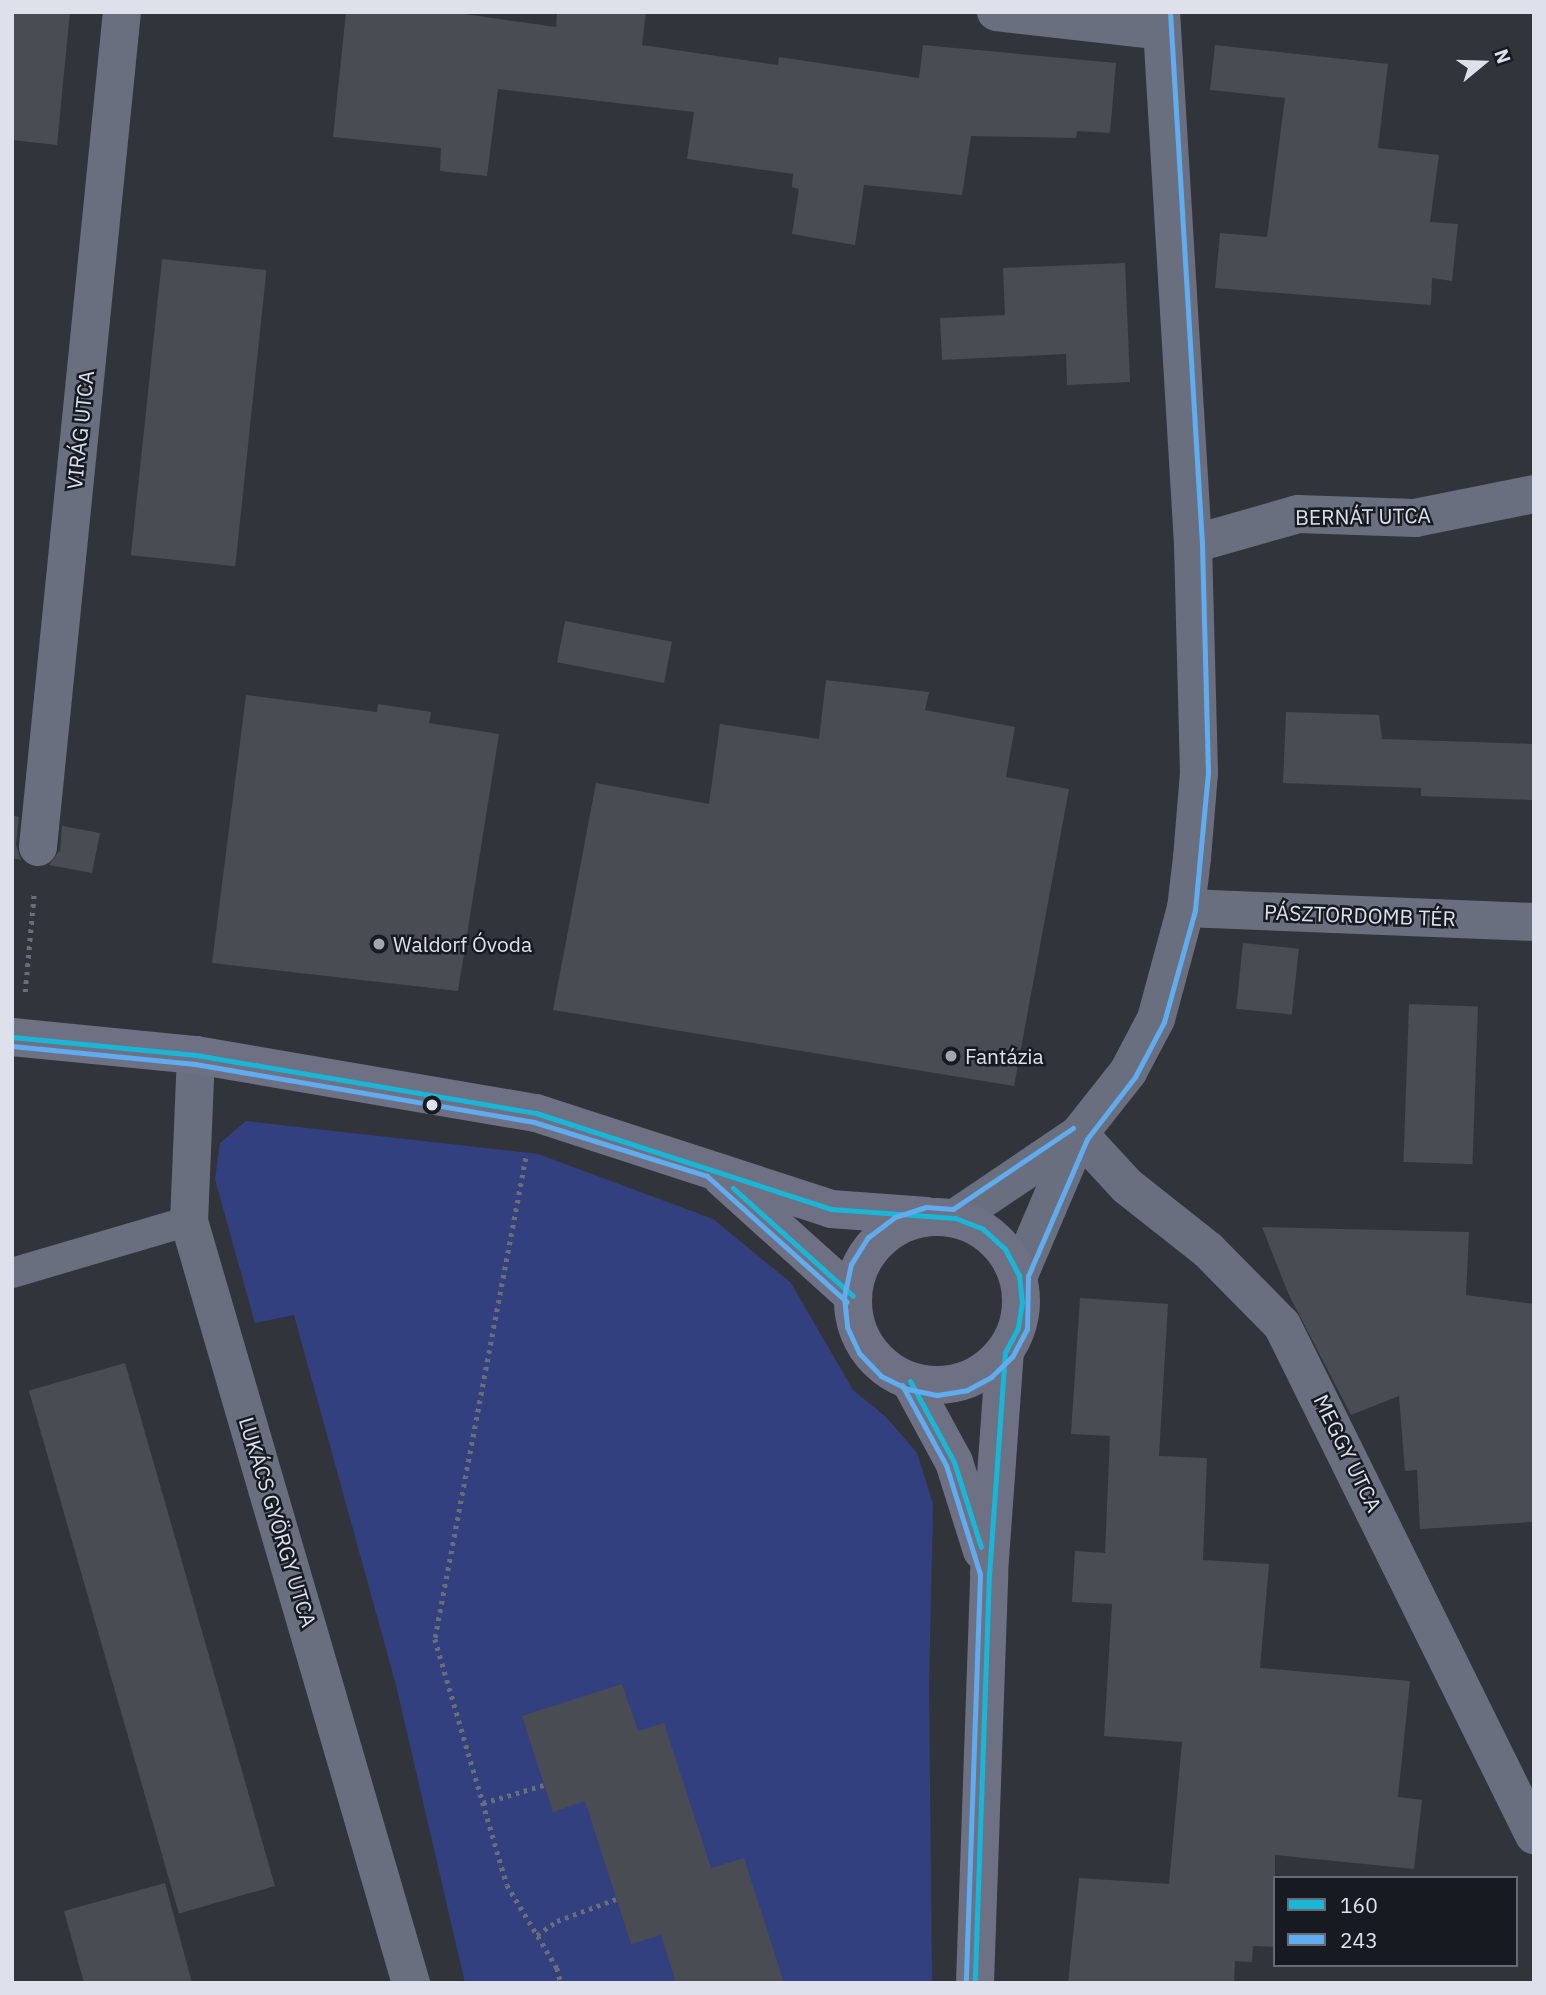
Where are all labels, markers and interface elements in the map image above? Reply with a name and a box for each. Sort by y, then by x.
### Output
north arrow [1448,28,1518,98]
text: N [1489,46,1516,67]
street label: VIRÁG UTCA [61,369,99,491]
street label: BERNÁT UTCA [1295,502,1431,530]
street label: PÁSZTORDOMB TÉR [1264,899,1456,931]
place label: Waldorf Óvoda [393,931,532,957]
marker: Waldorf Óvoda [371,936,387,952]
place label: Fantázia [965,1043,1044,1069]
marker: Fantázia [943,1048,959,1064]
unlabelled marker [425,1098,439,1112]
street label: MEGGY UTCA [1309,1390,1387,1516]
street label: LUKÁCS GYÖRGY UTCA [234,1414,322,1630]
legend [1273,1876,1518,1967]
text: 160 [1340,1891,1378,1919]
text: 243 [1340,1926,1378,1954]

